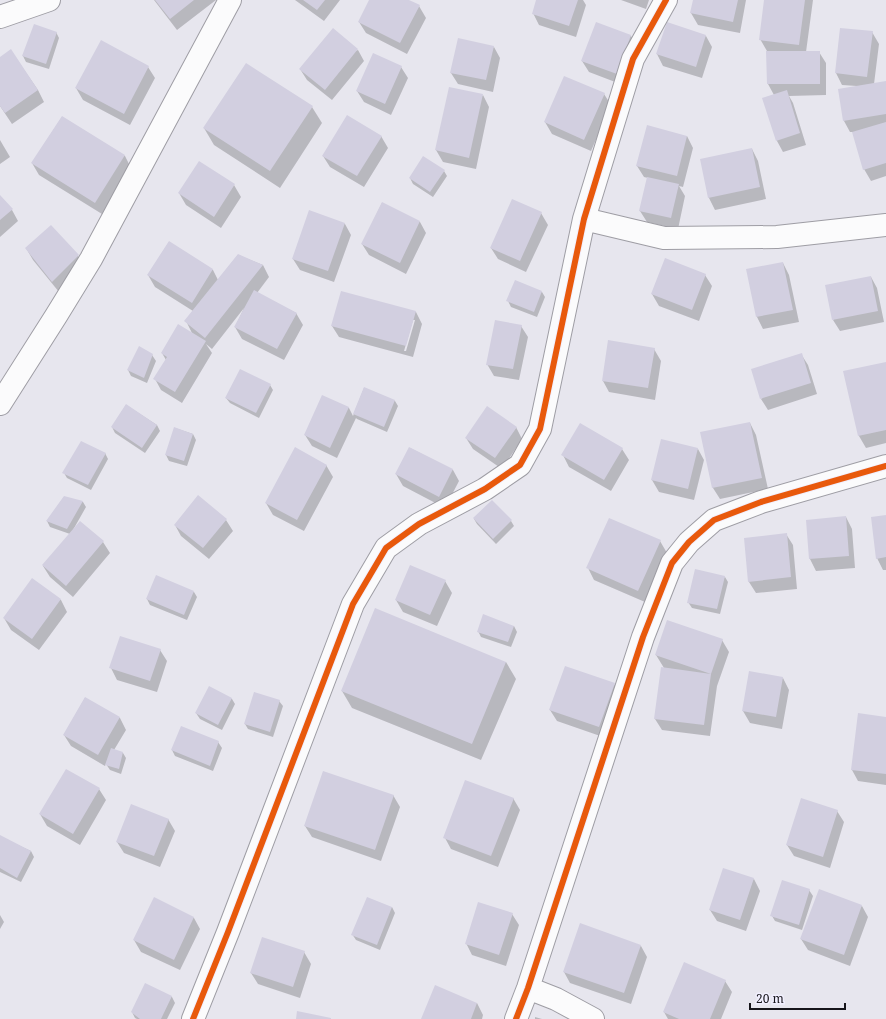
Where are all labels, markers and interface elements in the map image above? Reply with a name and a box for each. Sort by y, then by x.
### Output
scale bar [750,985,845,1011]
text: 20 m [756,990,784,1007]

